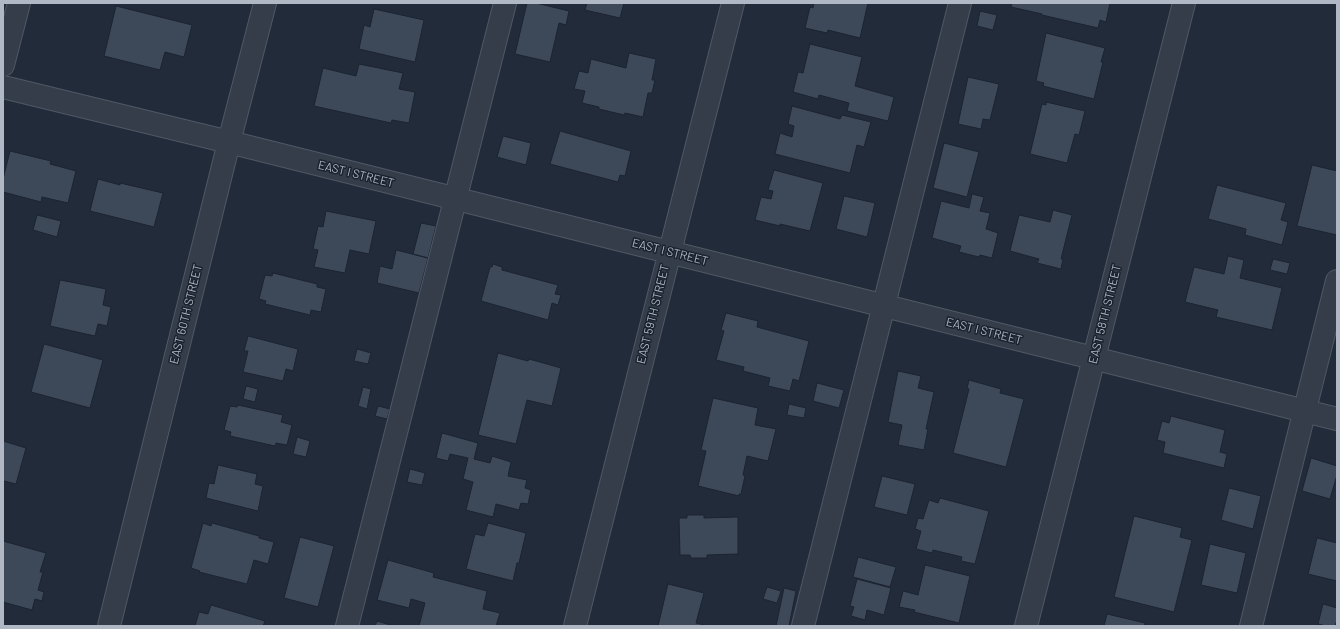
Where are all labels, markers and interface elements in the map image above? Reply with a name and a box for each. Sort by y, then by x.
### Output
street label: EAST I STREET [316,158,396,190]
street label: EAST I STREET [630,236,710,268]
street label: EAST 60TH STREET [167,263,205,365]
street label: EAST 59TH STREET [634,263,672,365]
street label: EAST 58TH STREET [1086,263,1124,365]
street label: EAST I STREET [944,315,1024,347]

